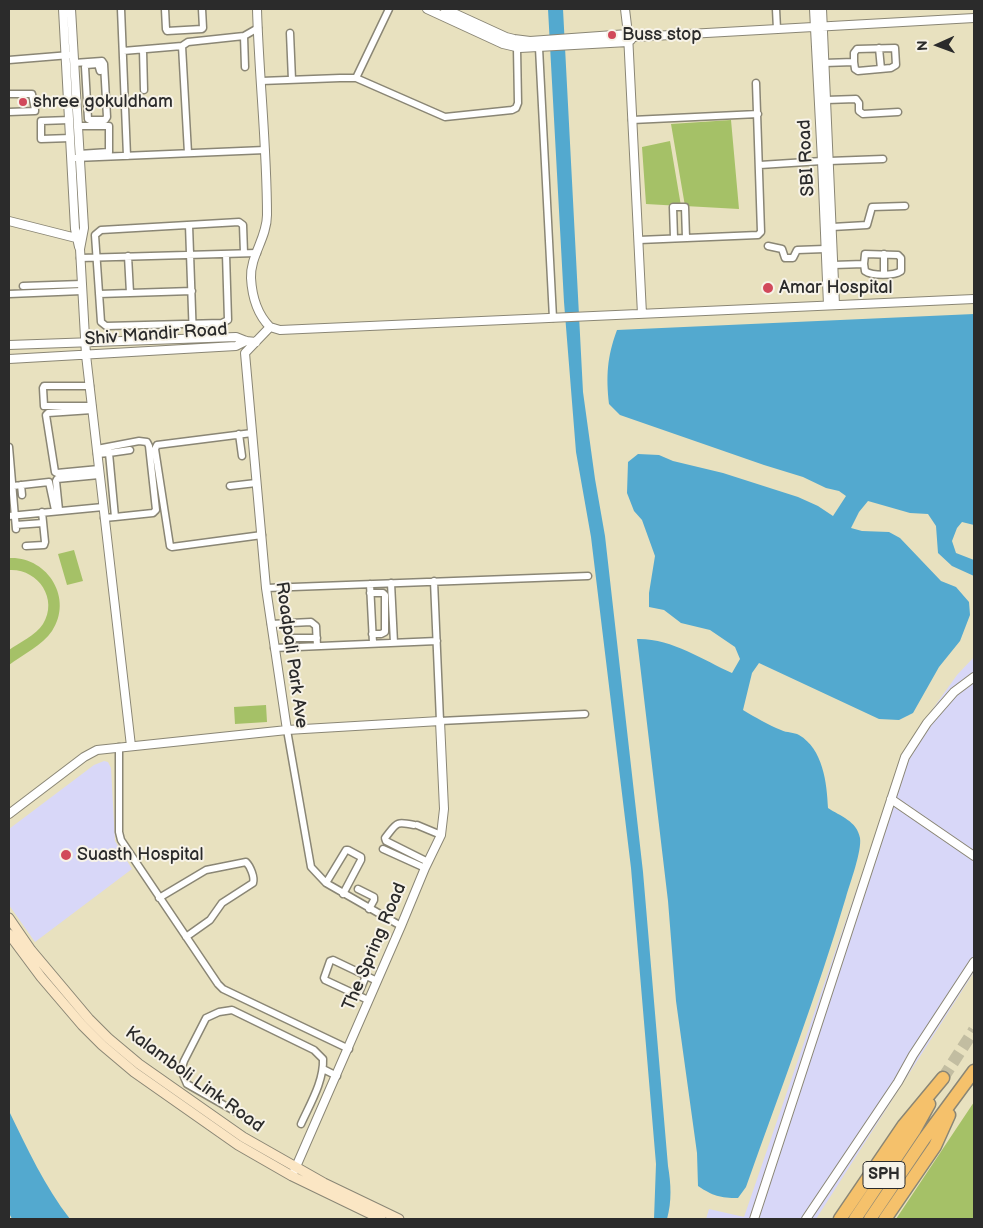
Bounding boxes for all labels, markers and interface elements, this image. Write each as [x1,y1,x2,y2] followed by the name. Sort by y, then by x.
[913,20,963,70] north arrow
[622,24,702,46] place label: Buss stop
[606,29,618,41] marker: Buss stop
[914,40,931,51] text: N
[33,91,173,113] place label: shree gokuldham
[17,96,29,108] marker: shree gokuldham
[794,119,820,197] street label: SBI Road
[779,277,893,299] place label: Amar Hospital
[761,281,775,295] marker: Amar Hospital
[84,319,228,351] street label: Shiv Mandir Road
[270,580,312,730] street label: Roadpali Park Ave
[77,844,203,866] place label: Suasth Hospital
[59,848,73,862] marker: Suasth Hospital
[338,880,412,1014] street label: The Spring Road
[120,1022,268,1138] street label: Kalamboli Link Road
[863,1162,905,1188] road number: SPH

